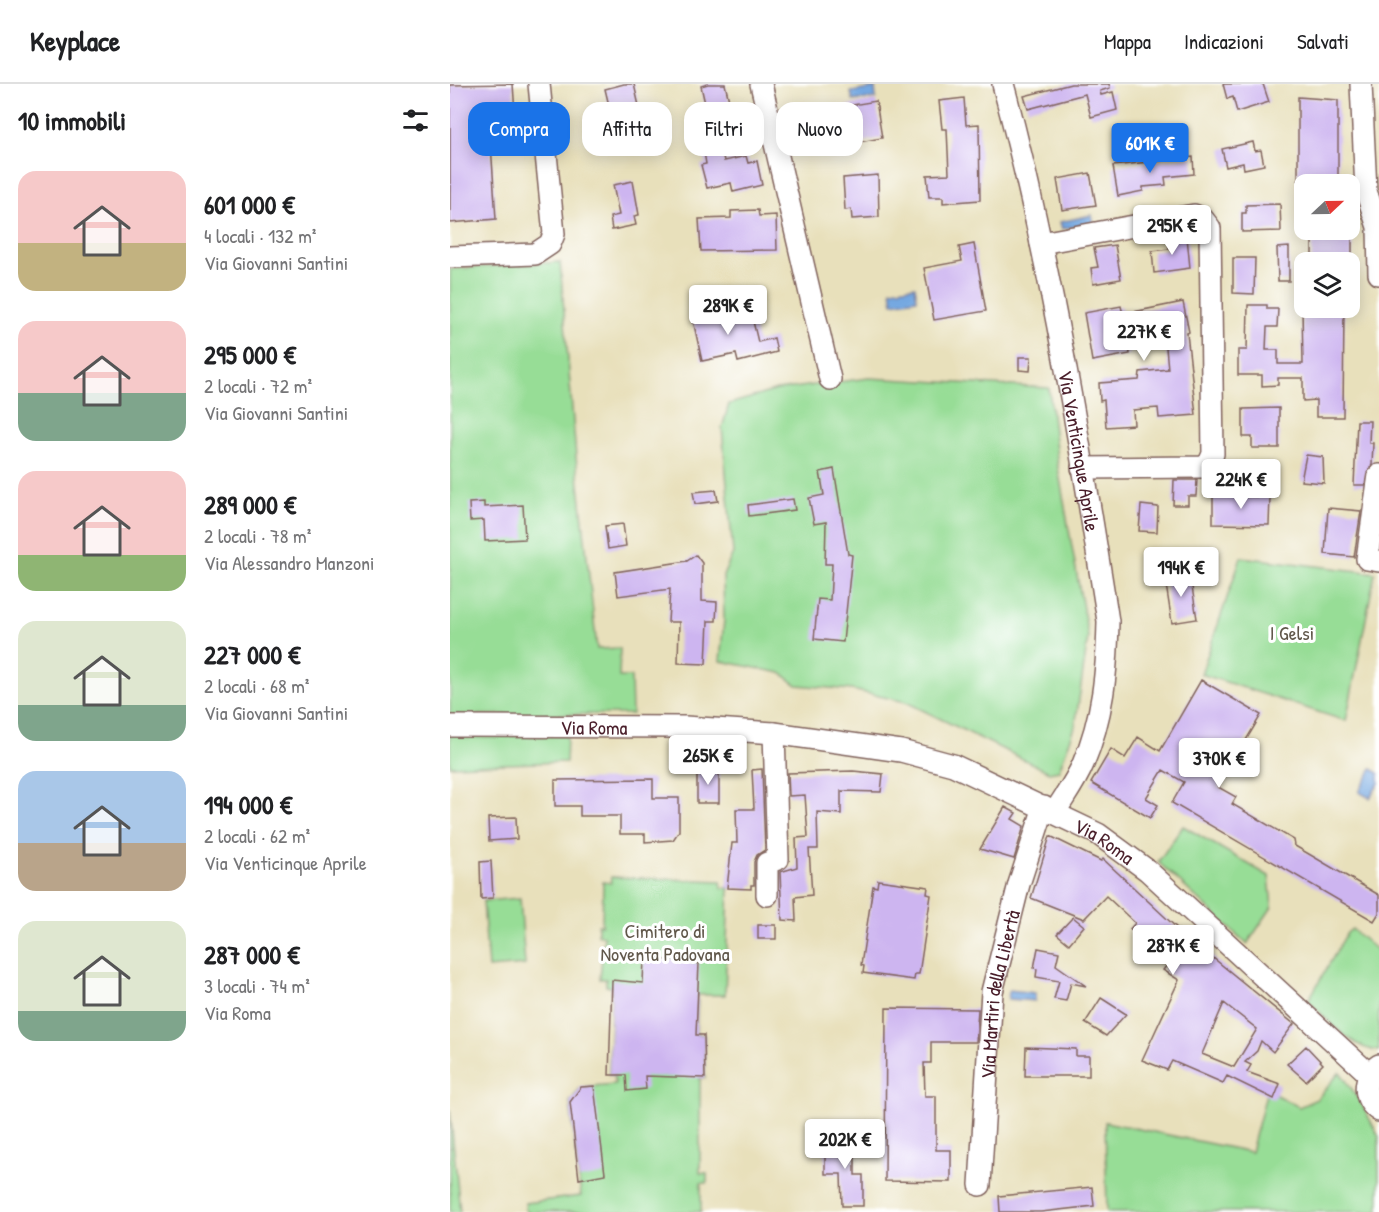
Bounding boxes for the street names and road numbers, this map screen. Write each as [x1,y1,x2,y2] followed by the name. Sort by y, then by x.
[1053,368,1107,533] street label: Via Venticinque Aprile
[561,713,628,740] street label: Via Roma
[1070,811,1140,870] street label: Via Roma
[973,907,1026,1080] street label: Via Martiri della Libertà

